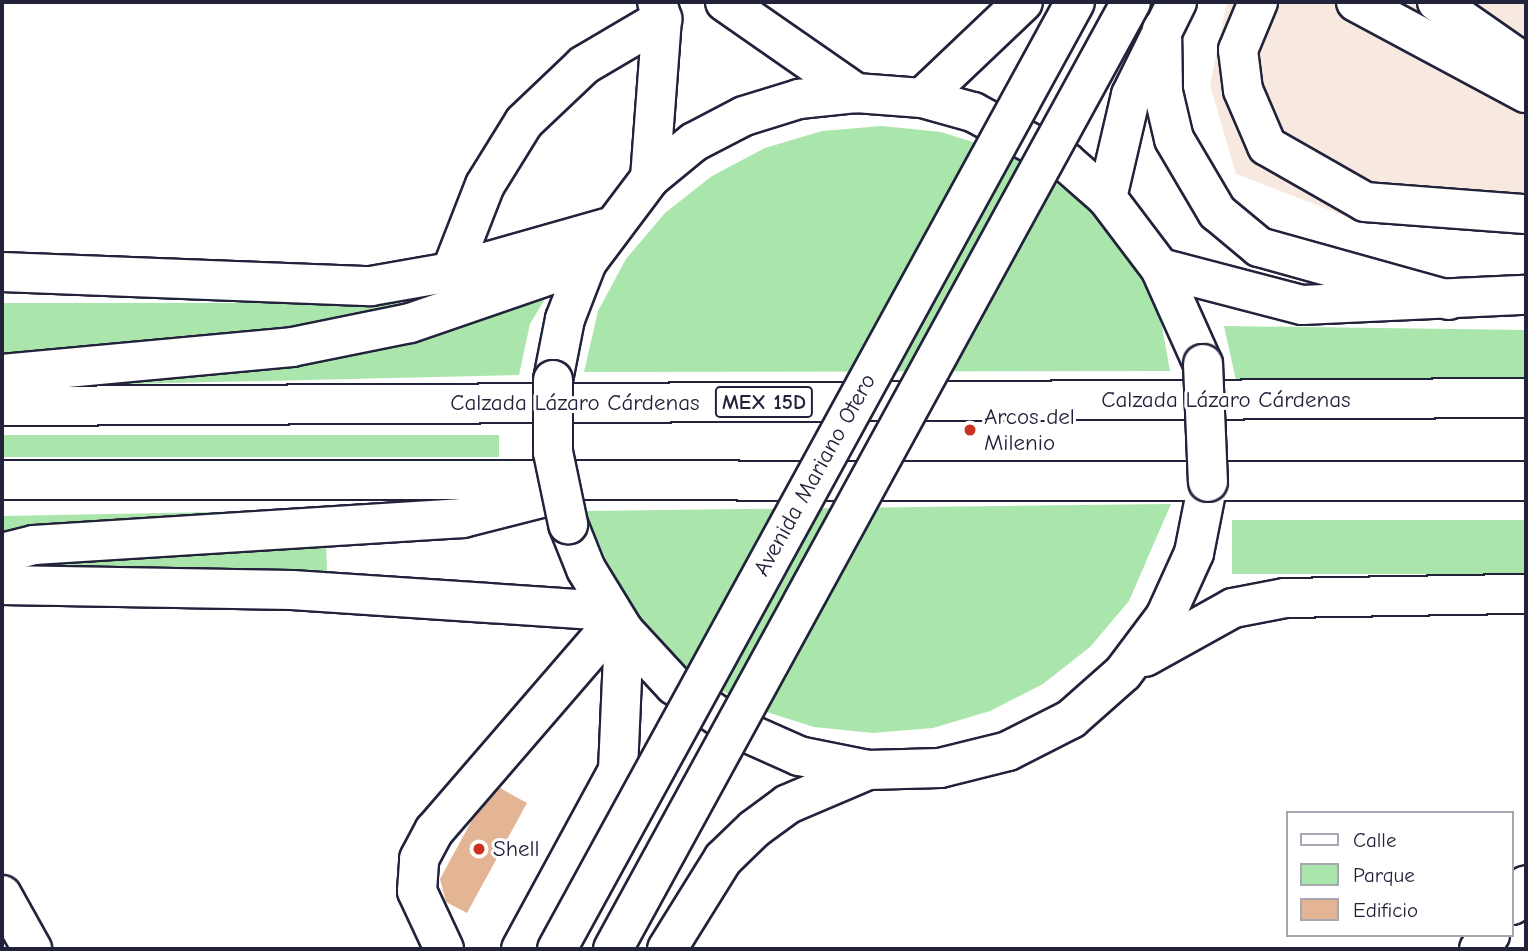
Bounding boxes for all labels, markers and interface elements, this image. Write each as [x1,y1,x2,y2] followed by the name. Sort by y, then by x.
[748,369,882,581] street label: Avenida Mariano Otero
[713,384,815,420] road number: MEX 15D
[1101,386,1351,414] street label: Calzada Lázaro Cárdenas
[450,389,700,417] street label: Calzada Lázaro Cárdenas
[984,403,1075,457] place label: Arcos del Milenio
[962,422,978,438] marker: Arcos del Milenio
[1286,811,1514,937] legend
[1353,828,1396,852] text: Calle
[493,835,540,863] place label: Shell
[471,841,487,857] marker: Shell
[1353,863,1415,887] text: Parque
[1353,898,1418,922] text: Edificio

